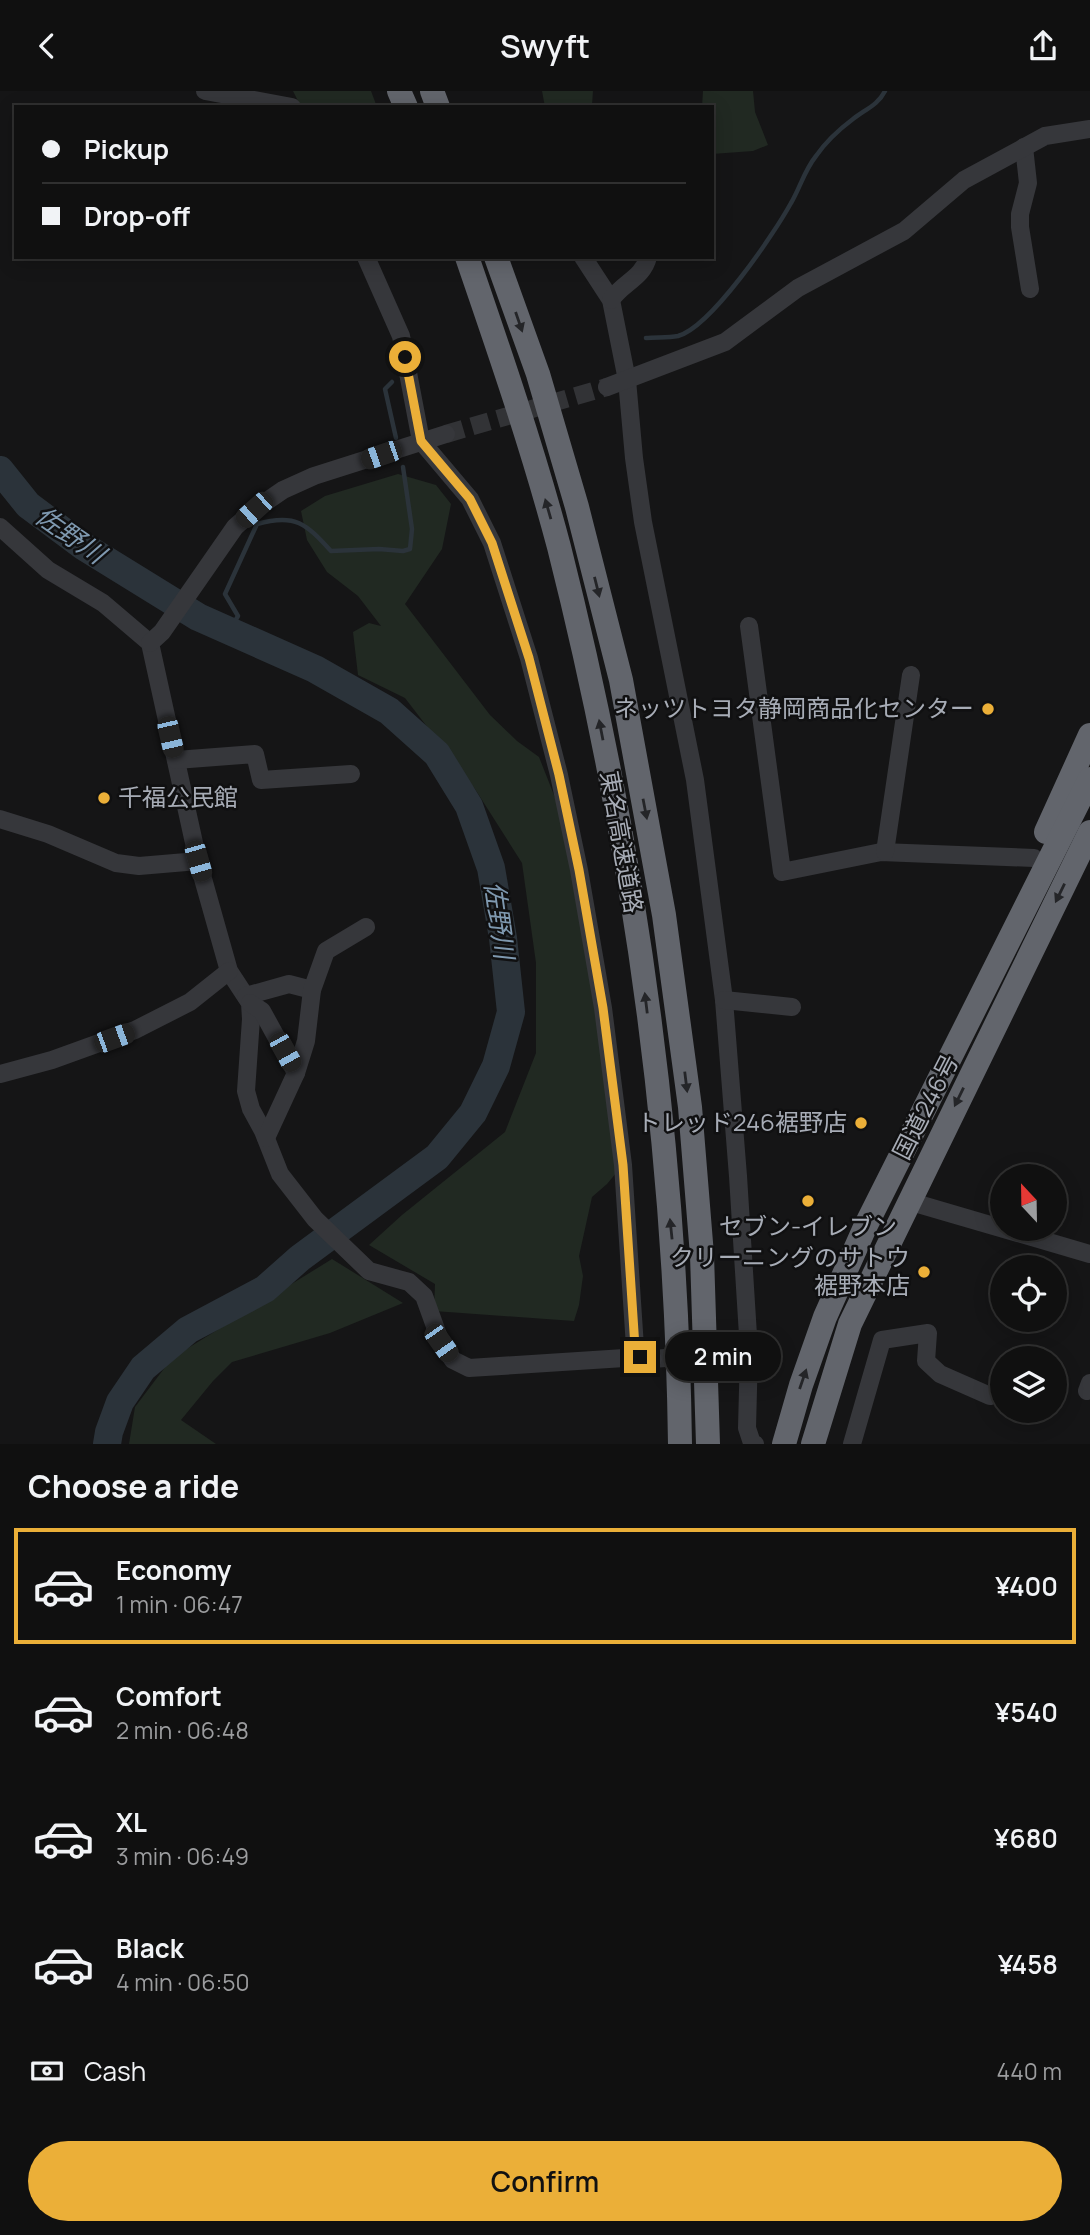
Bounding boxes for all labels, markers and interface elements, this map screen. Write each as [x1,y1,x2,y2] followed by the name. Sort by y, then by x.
[500,24,590,68] text: Swyft
[28,27,66,65] icon: back
[1024,27,1062,65] icon: share
[84,131,169,167] text: Pickup
[84,198,190,234] text: Drop-off
[514,311,525,332] one-way arrow
[389,341,421,373] route start
[358,438,405,472] car
[232,488,277,532] car
[28,497,115,573] water label: 佐野川
[542,498,552,519] one-way arrow
[592,576,603,598] one-way arrow
[614,691,974,724] place label: ネッツトヨタ静岡商品化センター
[980,701,996,717] marker: ネッツトヨタ静岡商品化センター
[156,714,185,760] car
[595,719,606,741] one-way arrow
[594,768,651,916] street label: 東名高速道路
[118,780,238,813] place label: 千福公民館
[96,790,112,806] marker: 千福公民館
[640,798,651,820] one-way arrow
[183,838,214,884] car
[477,879,524,964] water label: 佐野川
[1054,883,1065,903] one-way arrow
[641,992,652,1014] one-way arrow
[91,1021,138,1055] car
[266,1029,305,1075] car
[884,1048,965,1165] street label: 国道246号
[681,1071,692,1093] one-way arrow
[954,1087,965,1107] one-way arrow
[637,1105,847,1138] place label: トレッド246裾野店
[853,1115,869,1131] marker: トレッド246裾野店
[990,1164,1068,1241] north arrow
[990,1164,1067,1423] map controls
[800,1193,816,1209] marker: セブン-イレブン
[719,1209,897,1242] place label: セブン-イレブン
[665,1218,676,1240] one-way arrow
[670,1240,910,1301] place label: クリーニングのサトウ 裾野本店
[990,1255,1067,1332] button: locate
[916,1264,932,1280] marker: クリーニングのサトウ 裾野本店
[421,1320,462,1366] car
[664,1333,780,1381] callout: 2 min
[694,1340,752,1372] text: 2 min
[624,1341,656,1373] route end
[990,1346,1067,1423] button: layers
[798,1368,809,1389] one-way arrow
[28,1464,239,1508] text: Choose a ride
[116,1552,231,1588] text: Economy
[32,1555,95,1618] icon: car
[995,1568,1058,1604] text: ¥400
[116,1588,243,1620] text: 1 min · 06:47
[116,1678,222,1714] text: Comfort
[32,1681,95,1744] icon: car
[995,1694,1058,1730] text: ¥540
[116,1714,249,1746] text: 2 min · 06:48
[116,1804,147,1840] text: XL
[32,1807,95,1870] icon: car
[994,1820,1058,1856] text: ¥680
[116,1840,249,1872] text: 3 min · 06:49
[116,1930,184,1966] text: Black
[32,1933,95,1996] icon: car
[998,1946,1058,1982] text: ¥458
[116,1966,250,1998] text: 4 min · 06:50
[28,2052,66,2090] icon: cash
[84,2053,146,2089] text: Cash
[997,2055,1062,2087] text: 440 m
[28,2141,1062,2221] button: Confirm

